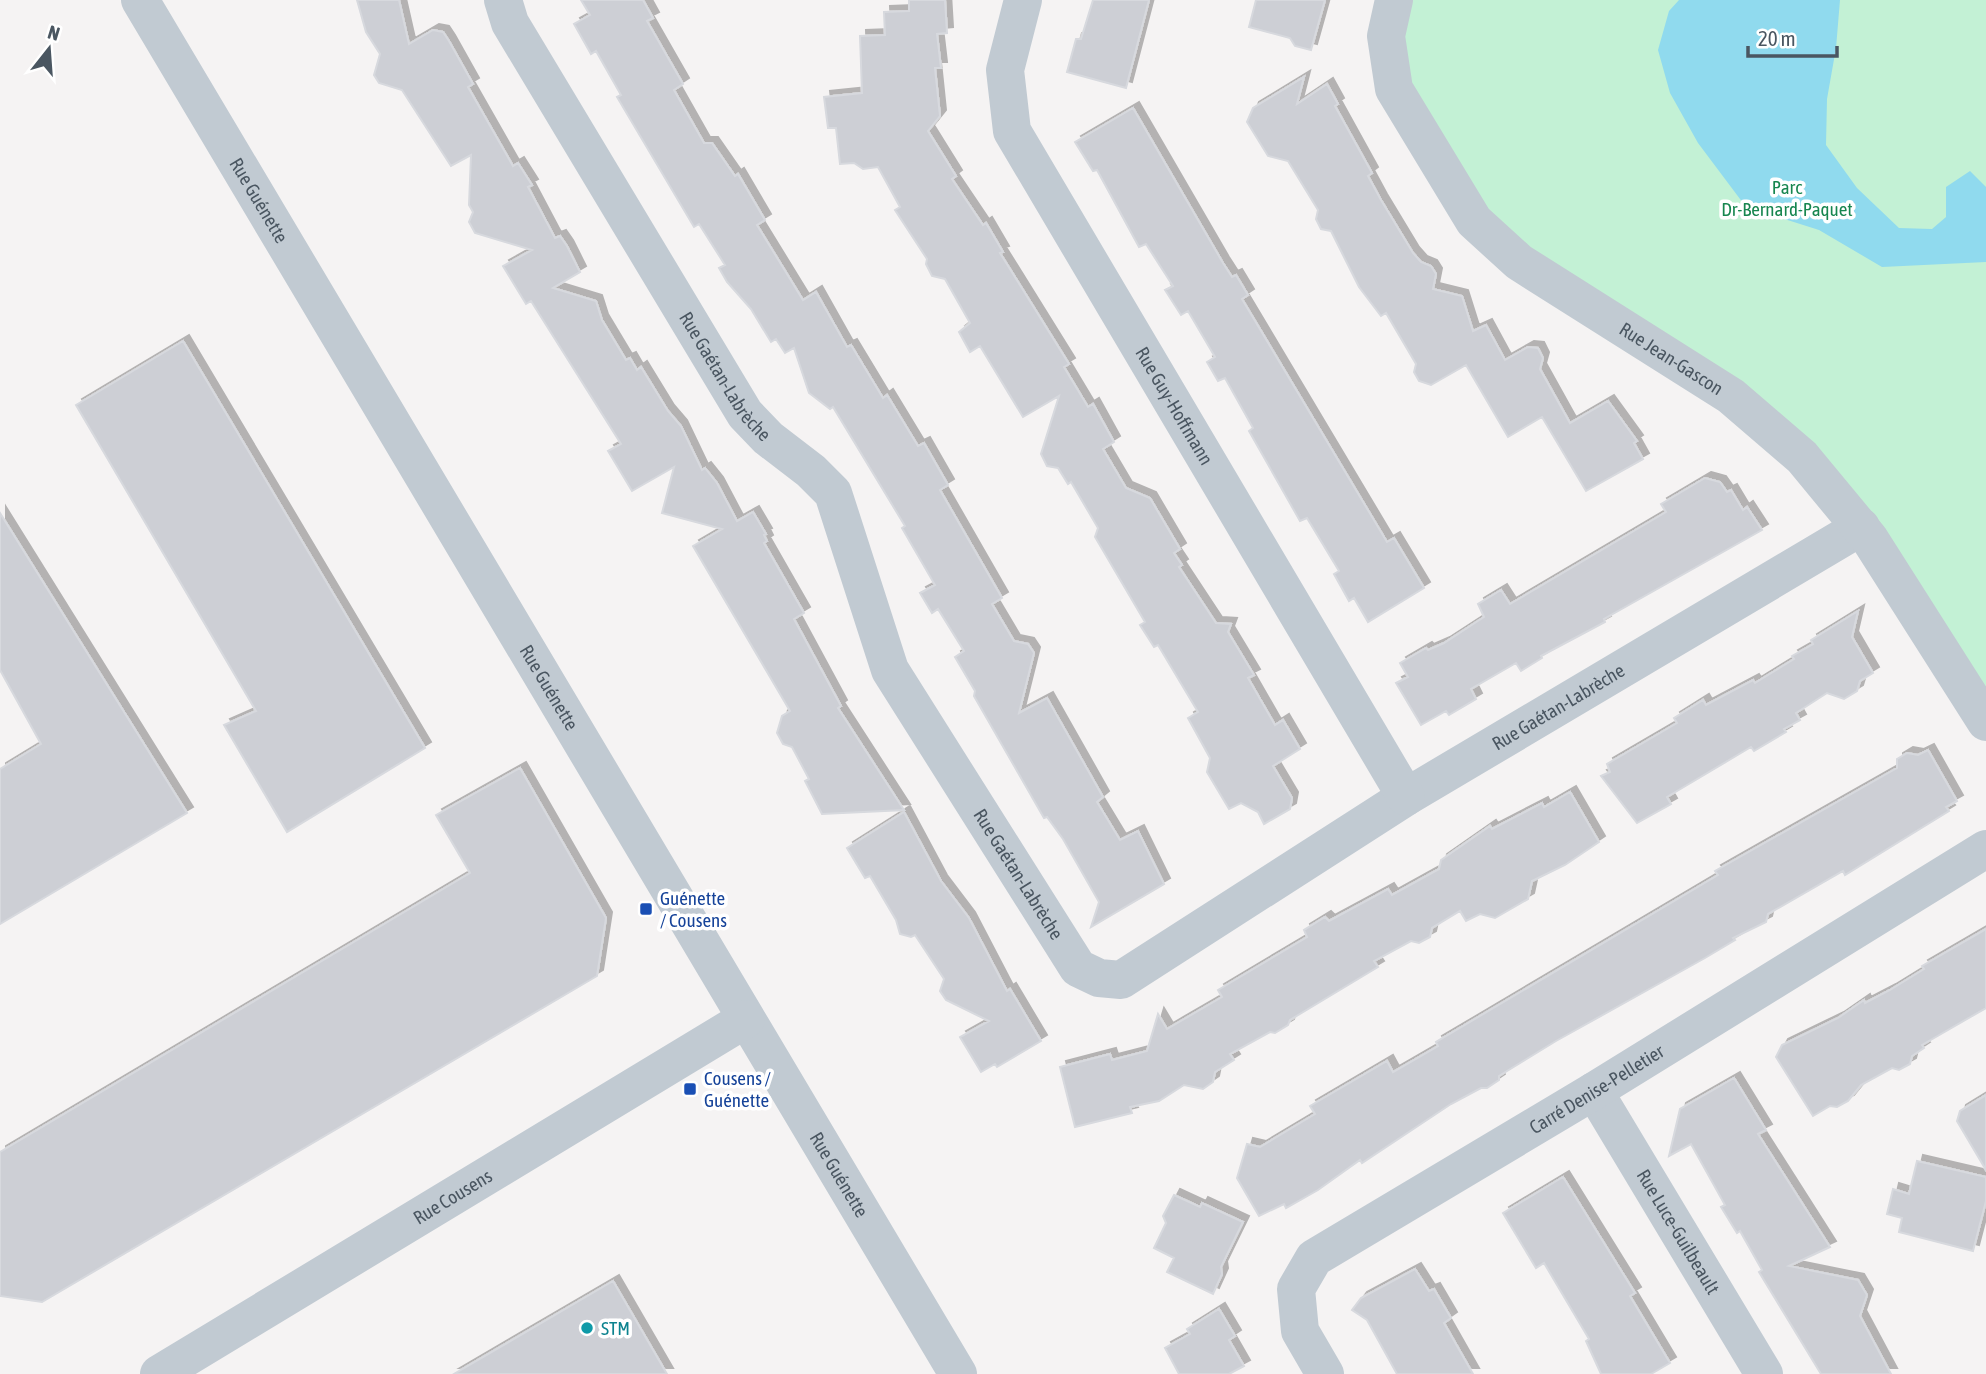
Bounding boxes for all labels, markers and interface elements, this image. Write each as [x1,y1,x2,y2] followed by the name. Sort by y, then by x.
[14,14,84,84] north arrow
[1748,14,1837,58] scale bar
[45,21,63,45] text: N
[1758,26,1796,50] text: 20 m
[225,154,293,247] street label: Rue Guénette
[1721,176,1853,220] park label: Parc Dr-Bernard-Paquet
[675,308,776,445] street label: Rue Gaétan-Labrèche
[1616,317,1727,399] street label: Rue Jean-Gascon
[1131,343,1218,469] street label: Rue Guy-Hoffmann
[515,641,583,734] street label: Rue Guénette
[1488,659,1628,754] street label: Rue Gaétan-Labrèche
[969,805,1068,943] street label: Rue Gaétan-Labrèche
[660,887,727,931] place label: Guénette / Cousens
[638,901,654,917] marker: Guénette / Cousens
[1525,1039,1668,1138] street label: Carré Denise-Pelletier
[704,1067,772,1111] place label: Cousens / Guénette
[682,1081,698,1097] marker: Cousens / Guénette
[806,1128,873,1221] street label: Rue Guénette
[409,1164,496,1229] street label: Rue Cousens
[1633,1165,1724,1298] street label: Rue Luce-Guilbeault
[601,1317,630,1339] place label: STM
[579,1320,595,1336] marker: STM

